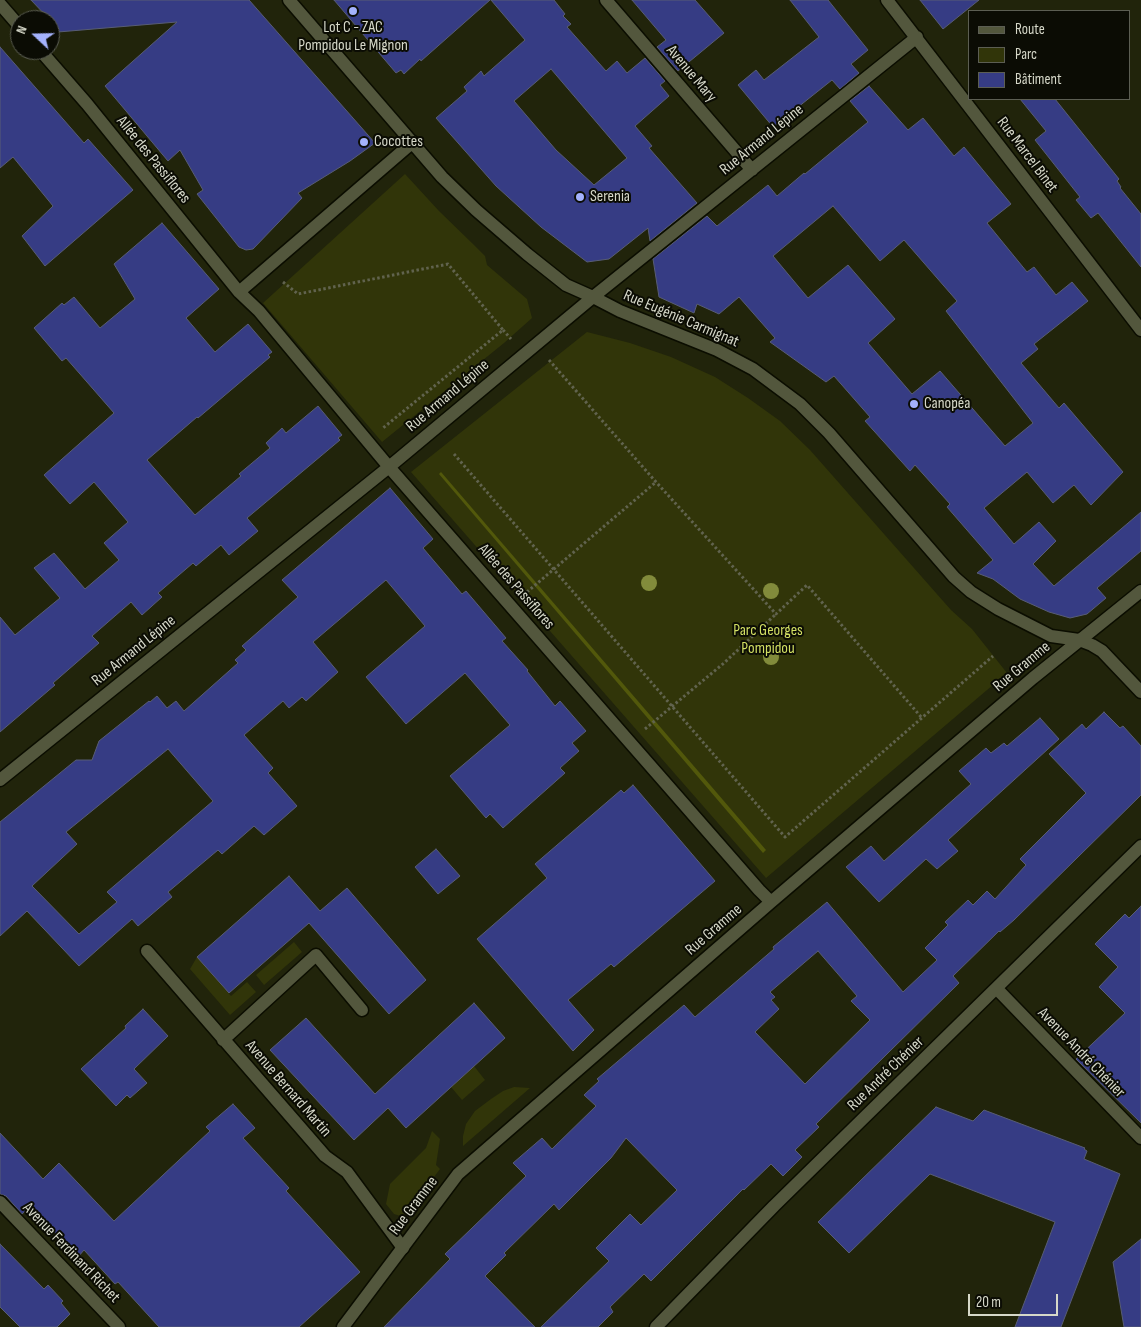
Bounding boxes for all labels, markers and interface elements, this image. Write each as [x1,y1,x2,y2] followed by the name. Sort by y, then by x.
[347,5,359,17] marker: Lot C - ZAC Pompidou Le Mignon
[10,10,60,60] north arrow
[968,10,1131,100] legend
[298,18,408,56] place label: Lot C - ZAC Pompidou Le Mignon
[1015,20,1045,39] text: Route
[12,23,31,36] text: N
[662,42,720,106] street label: Avenue Mary
[1015,45,1037,64] text: Parc
[1015,70,1062,89] text: Bâtiment
[716,100,808,180] street label: Rue Armand Lépine
[112,112,194,208] street label: Allée des Passiflores
[992,113,1062,197] street label: Rue Marcel Binet
[374,132,423,152] place label: Cocottes
[358,136,370,148] marker: Cocottes
[590,187,630,207] place label: Serenia
[574,191,586,203] marker: Serenia
[620,286,742,352] street label: Rue Eugénie Carmignat
[403,356,493,436] street label: Rue Armand Lépine
[924,394,970,414] place label: Canopéa
[908,398,920,410] marker: Canopéa
[474,540,558,634] street label: Allée des Passiflores
[88,611,180,691] street label: Rue Armand Lépine
[733,621,803,659] park label: Parc Georges Pompidou
[990,638,1054,696] street label: Rue Gramme
[682,900,746,960] street label: Rue Gramme
[1033,1004,1129,1102] street label: Avenue André Chénier
[844,1033,928,1115] street label: Rue André Chénier
[241,1037,335,1141] street label: Avenue Bernard Martin
[386,1173,442,1239] street label: Rue Gramme
[18,1199,124,1307] street label: Avenue Ferdinand Richet
[971,1284,1061,1316] scale bar
[976,1293,1001,1312] text: 20 m

